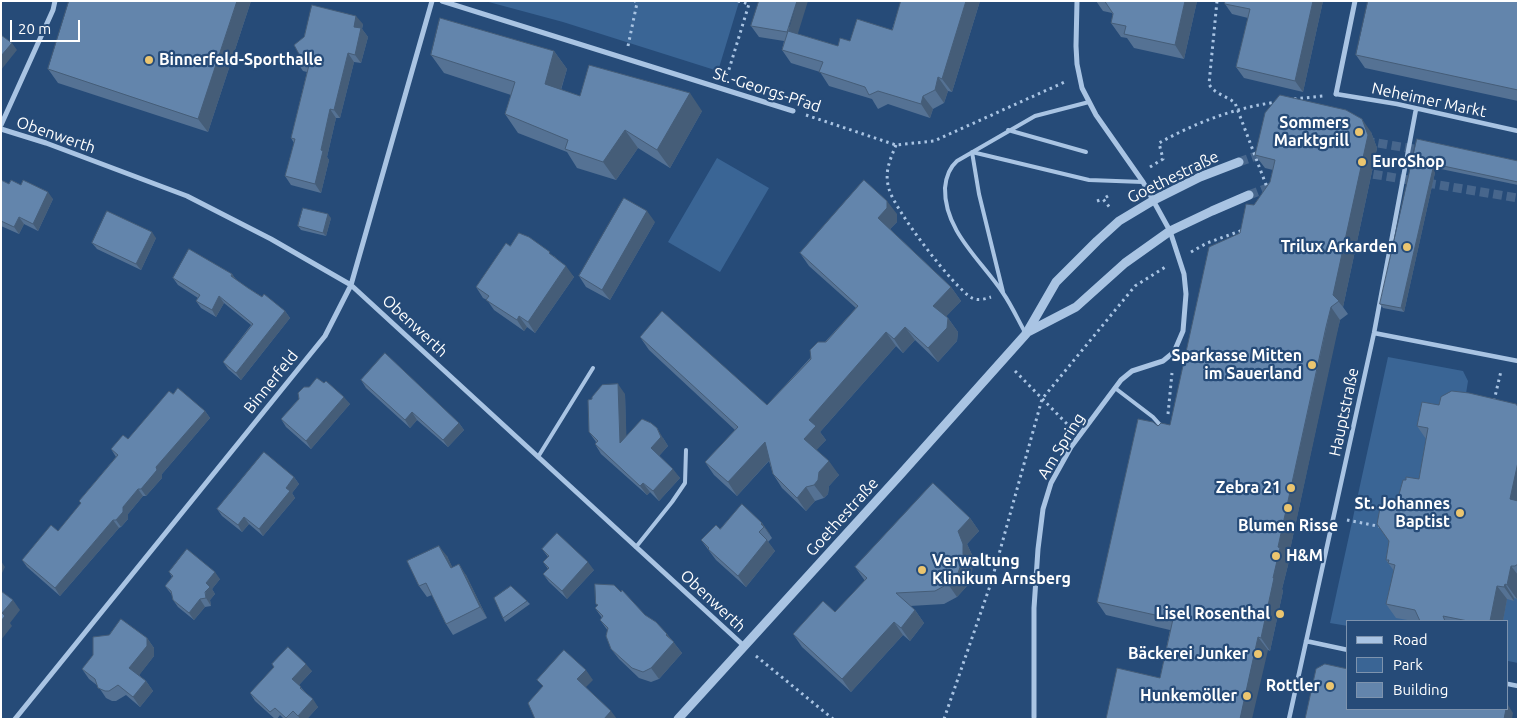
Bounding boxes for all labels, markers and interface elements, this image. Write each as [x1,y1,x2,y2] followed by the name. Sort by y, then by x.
[12,10,82,42] scale bar
[18,20,51,37] text: 20 m
[159,50,323,70] place label: Binnerfeld-Sporthalle
[143,54,155,66] marker: Binnerfeld-Sporthalle
[711,64,823,116] street label: St.-Georgs-Pfad
[1370,78,1488,122] street label: Neheimer Markt
[14,113,98,157] street label: Obenwerth
[1274,113,1349,151] place label: Sommers Marktgrill
[1353,126,1365,138] marker: Sommers Marktgrill
[1124,147,1222,207] street label: Goethestraße
[1372,152,1445,172] place label: EuroShop
[1356,156,1368,168] marker: EuroShop
[1281,237,1397,257] place label: Trilux Arkarden
[1401,241,1413,253] marker: Trilux Arkarden
[378,291,452,361] street label: Obenwerth
[1172,346,1302,384] place label: Sparkasse Mitten im Sauerland
[240,347,302,417] street label: Binnerfeld
[1306,359,1318,371] marker: Sparkasse Mitten im Sauerland
[1325,366,1363,458] street label: Hauptstraße
[1033,410,1089,482] street label: Am Spring
[802,474,882,560] street label: Goethestraße
[1216,478,1281,498] place label: Zebra 21
[1285,482,1297,494] marker: Zebra 21
[1355,494,1450,532] place label: St. Johannes Baptist
[1282,502,1294,514] marker: Blumen Risse
[1454,507,1466,519] marker: St. Johannes Baptist
[1238,516,1338,536] place label: Blumen Risse
[1286,546,1323,566] place label: H&M
[1270,550,1282,562] marker: H&M
[932,551,1071,589] place label: Verwaltung Klinikum Arnsberg
[916,564,928,576] marker: Verwaltung Klinikum Arnsberg
[676,566,750,636] street label: Obenwerth
[1156,604,1270,624] place label: Lisel Rosenthal
[1274,608,1286,620] marker: Lisel Rosenthal
[1346,620,1509,710] legend
[1393,631,1428,648] text: Road
[1128,644,1248,664] place label: Bäckerei Junker
[1252,648,1264,660] marker: Bäckerei Junker
[1393,656,1423,673] text: Park
[1266,676,1320,696] place label: Rottler
[1324,680,1336,692] marker: Rottler
[1393,681,1448,698] text: Building
[1140,686,1237,706] place label: Hunkemöller
[1241,690,1253,702] marker: Hunkemöller

